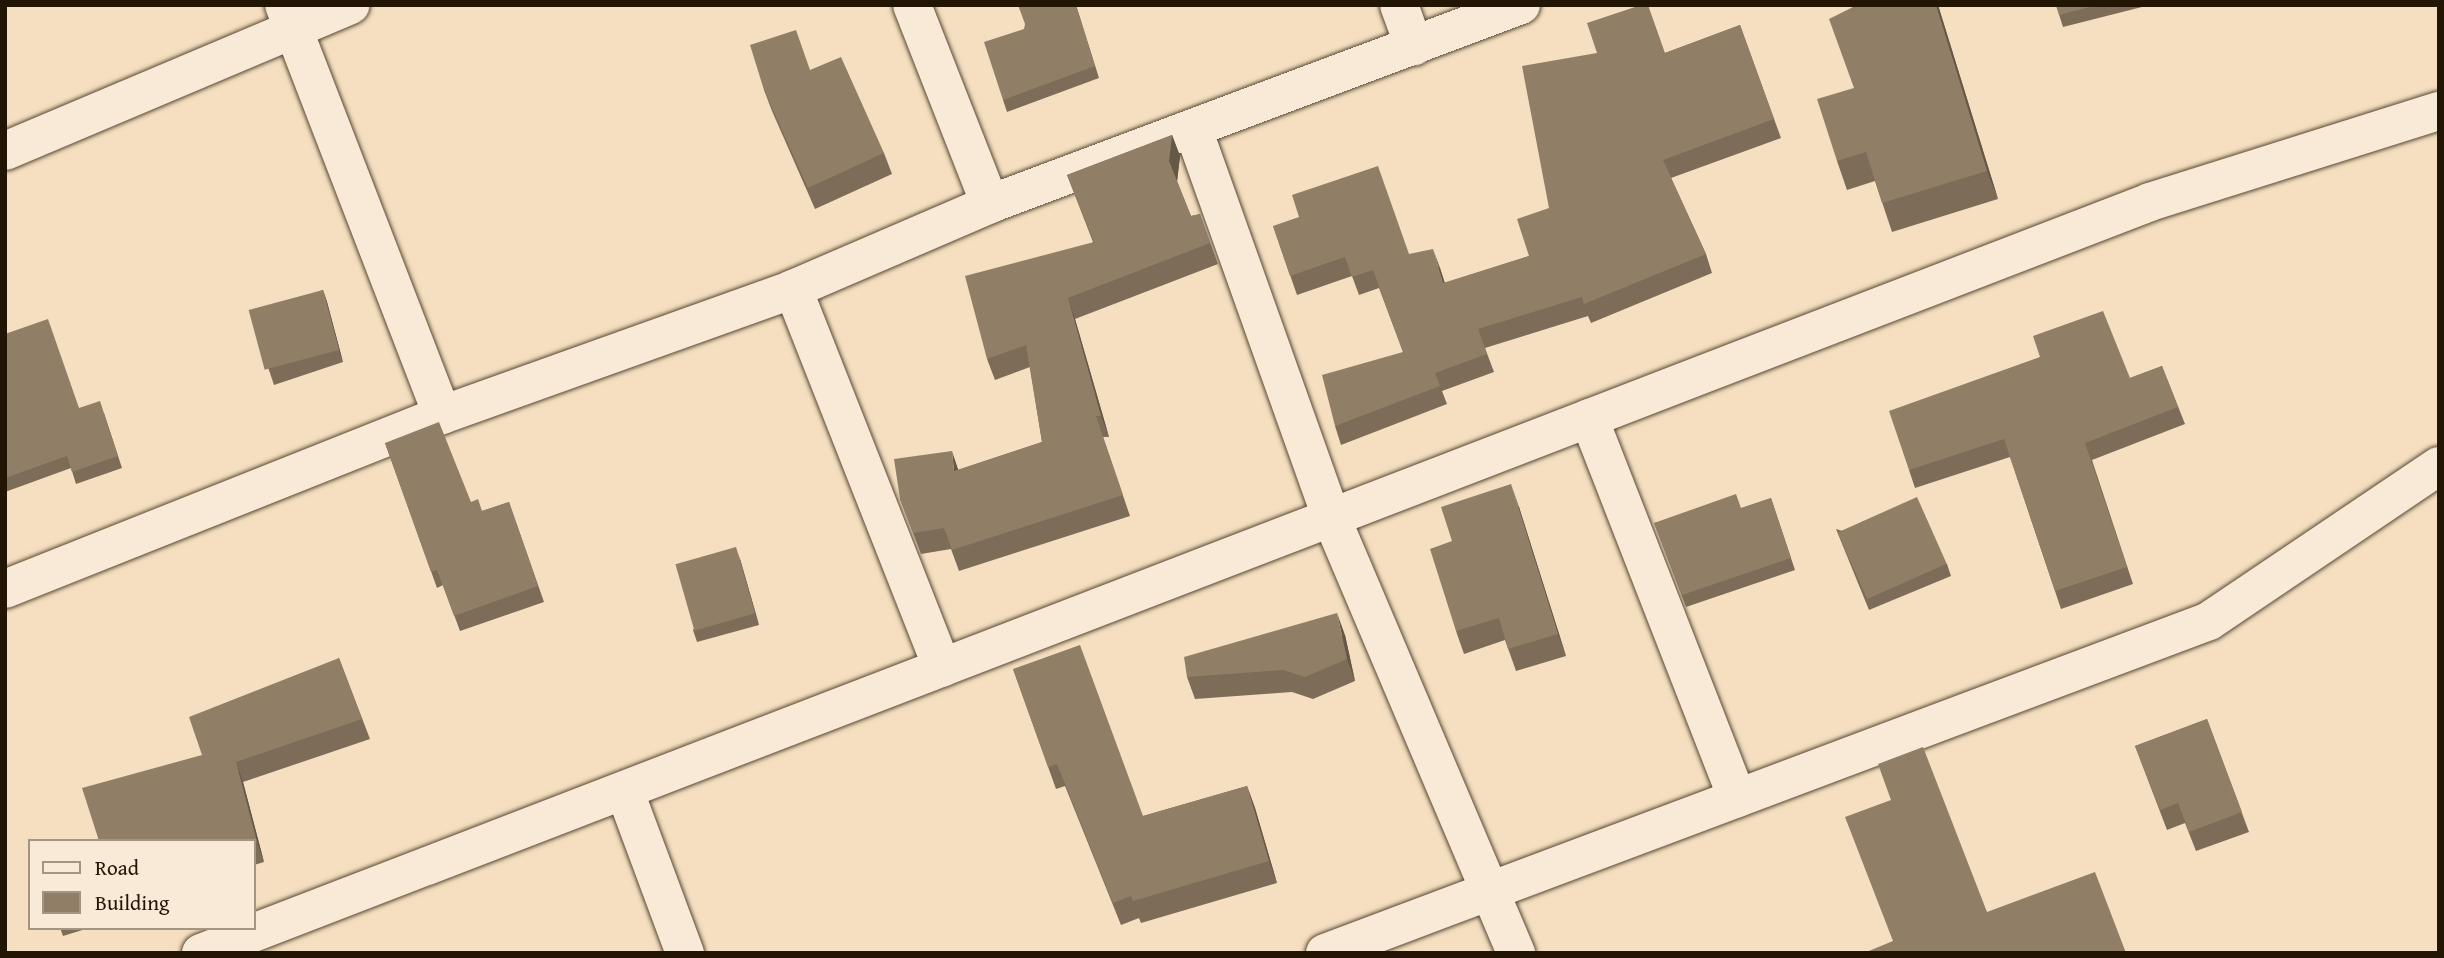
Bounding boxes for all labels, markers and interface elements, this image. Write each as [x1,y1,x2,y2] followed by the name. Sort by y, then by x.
[28,839,256,930] legend
[95,852,139,883] text: Road
[95,887,169,918] text: Building

